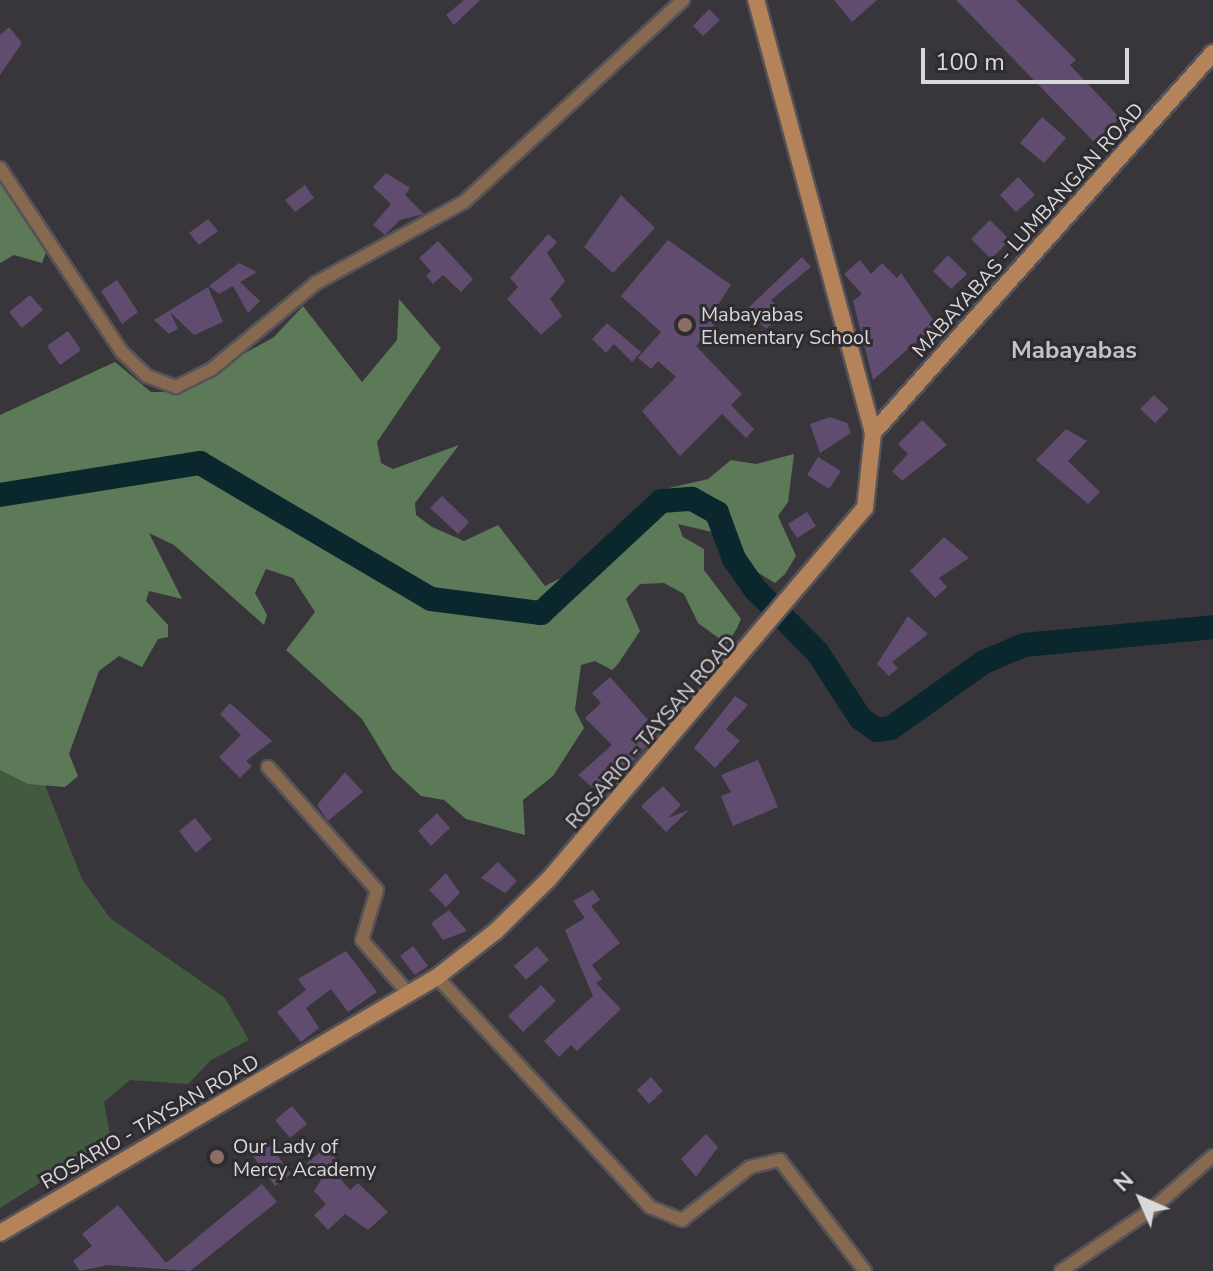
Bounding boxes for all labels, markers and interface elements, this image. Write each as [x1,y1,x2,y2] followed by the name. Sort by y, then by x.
[925,32,1133,82] scale bar
[935,46,1005,78] text: 100 m
[907,98,1149,362] street label: MABAYABAS - LUMBANGAN ROAD
[701,302,870,349] place label: Mabayabas Elementary School
[676,316,694,334] marker: Mabayabas Elementary School
[1011,337,1137,365] district label: Mabayabas
[561,631,741,833] street label: ROSARIO - TAYSAN ROAD
[37,1050,263,1194] street label: ROSARIO - TAYSAN ROAD
[233,1134,376,1181] place label: Our Lady of Mercy Academy
[208,1148,226,1166] marker: Our Lady of Mercy Academy
[1101,1159,1181,1239] north arrow
[1108,1166,1140,1198] text: N

